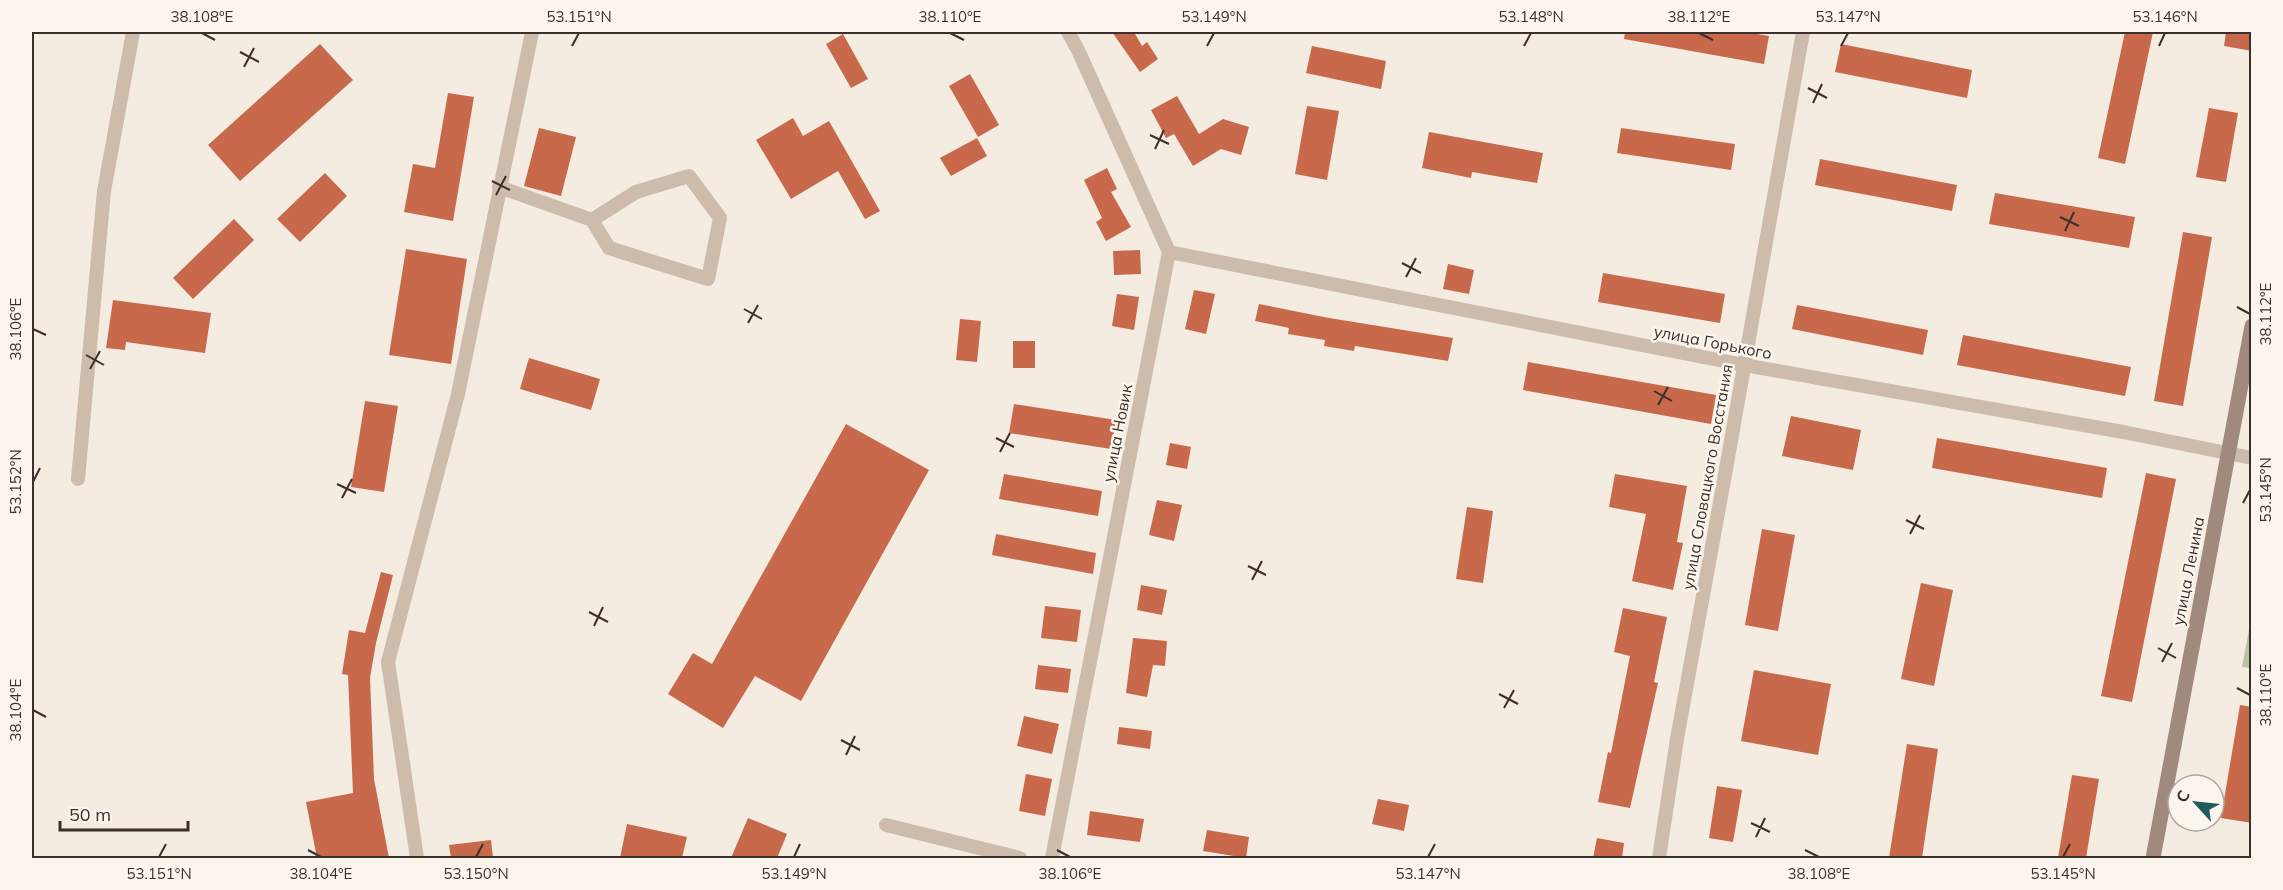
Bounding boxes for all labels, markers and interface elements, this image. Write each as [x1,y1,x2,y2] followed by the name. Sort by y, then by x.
[171,7,234,26] text: 38.108°E
[546,7,612,26] text: 53.151°N
[919,7,982,26] text: 38.110°E
[1181,7,1247,26] text: 53.149°N
[1498,7,1564,26] text: 53.148°N
[1668,7,1731,26] text: 38.112°E
[1815,7,1881,26] text: 53.147°N
[2132,7,2198,26] text: 53.146°N
[2256,282,2275,345] text: 38.112°E
[6,297,25,360] text: 38.106°E
[1652,321,1774,363] street label: улица Горького
[1677,363,1737,591] street label: улица Словацкого Восстания
[1098,382,1136,484] street label: улица Новик
[6,449,25,515] text: 53.152°N
[2256,457,2275,523] text: 53.145°N
[2168,515,2208,627] street label: улица Ленина
[2256,663,2275,726] text: 38.110°E
[6,678,25,741] text: 38.104°E
[2166,773,2226,833] north arrow
[2171,787,2194,806] text: С
[60,794,188,832] scale bar
[69,803,111,826] text: 50 m
[126,864,192,883] text: 53.151°N
[290,864,353,883] text: 38.104°E
[443,864,509,883] text: 53.150°N
[761,864,827,883] text: 53.149°N
[1039,864,1102,883] text: 38.106°E
[1395,864,1461,883] text: 53.147°N
[1788,864,1851,883] text: 38.108°E
[2030,864,2096,883] text: 53.145°N

